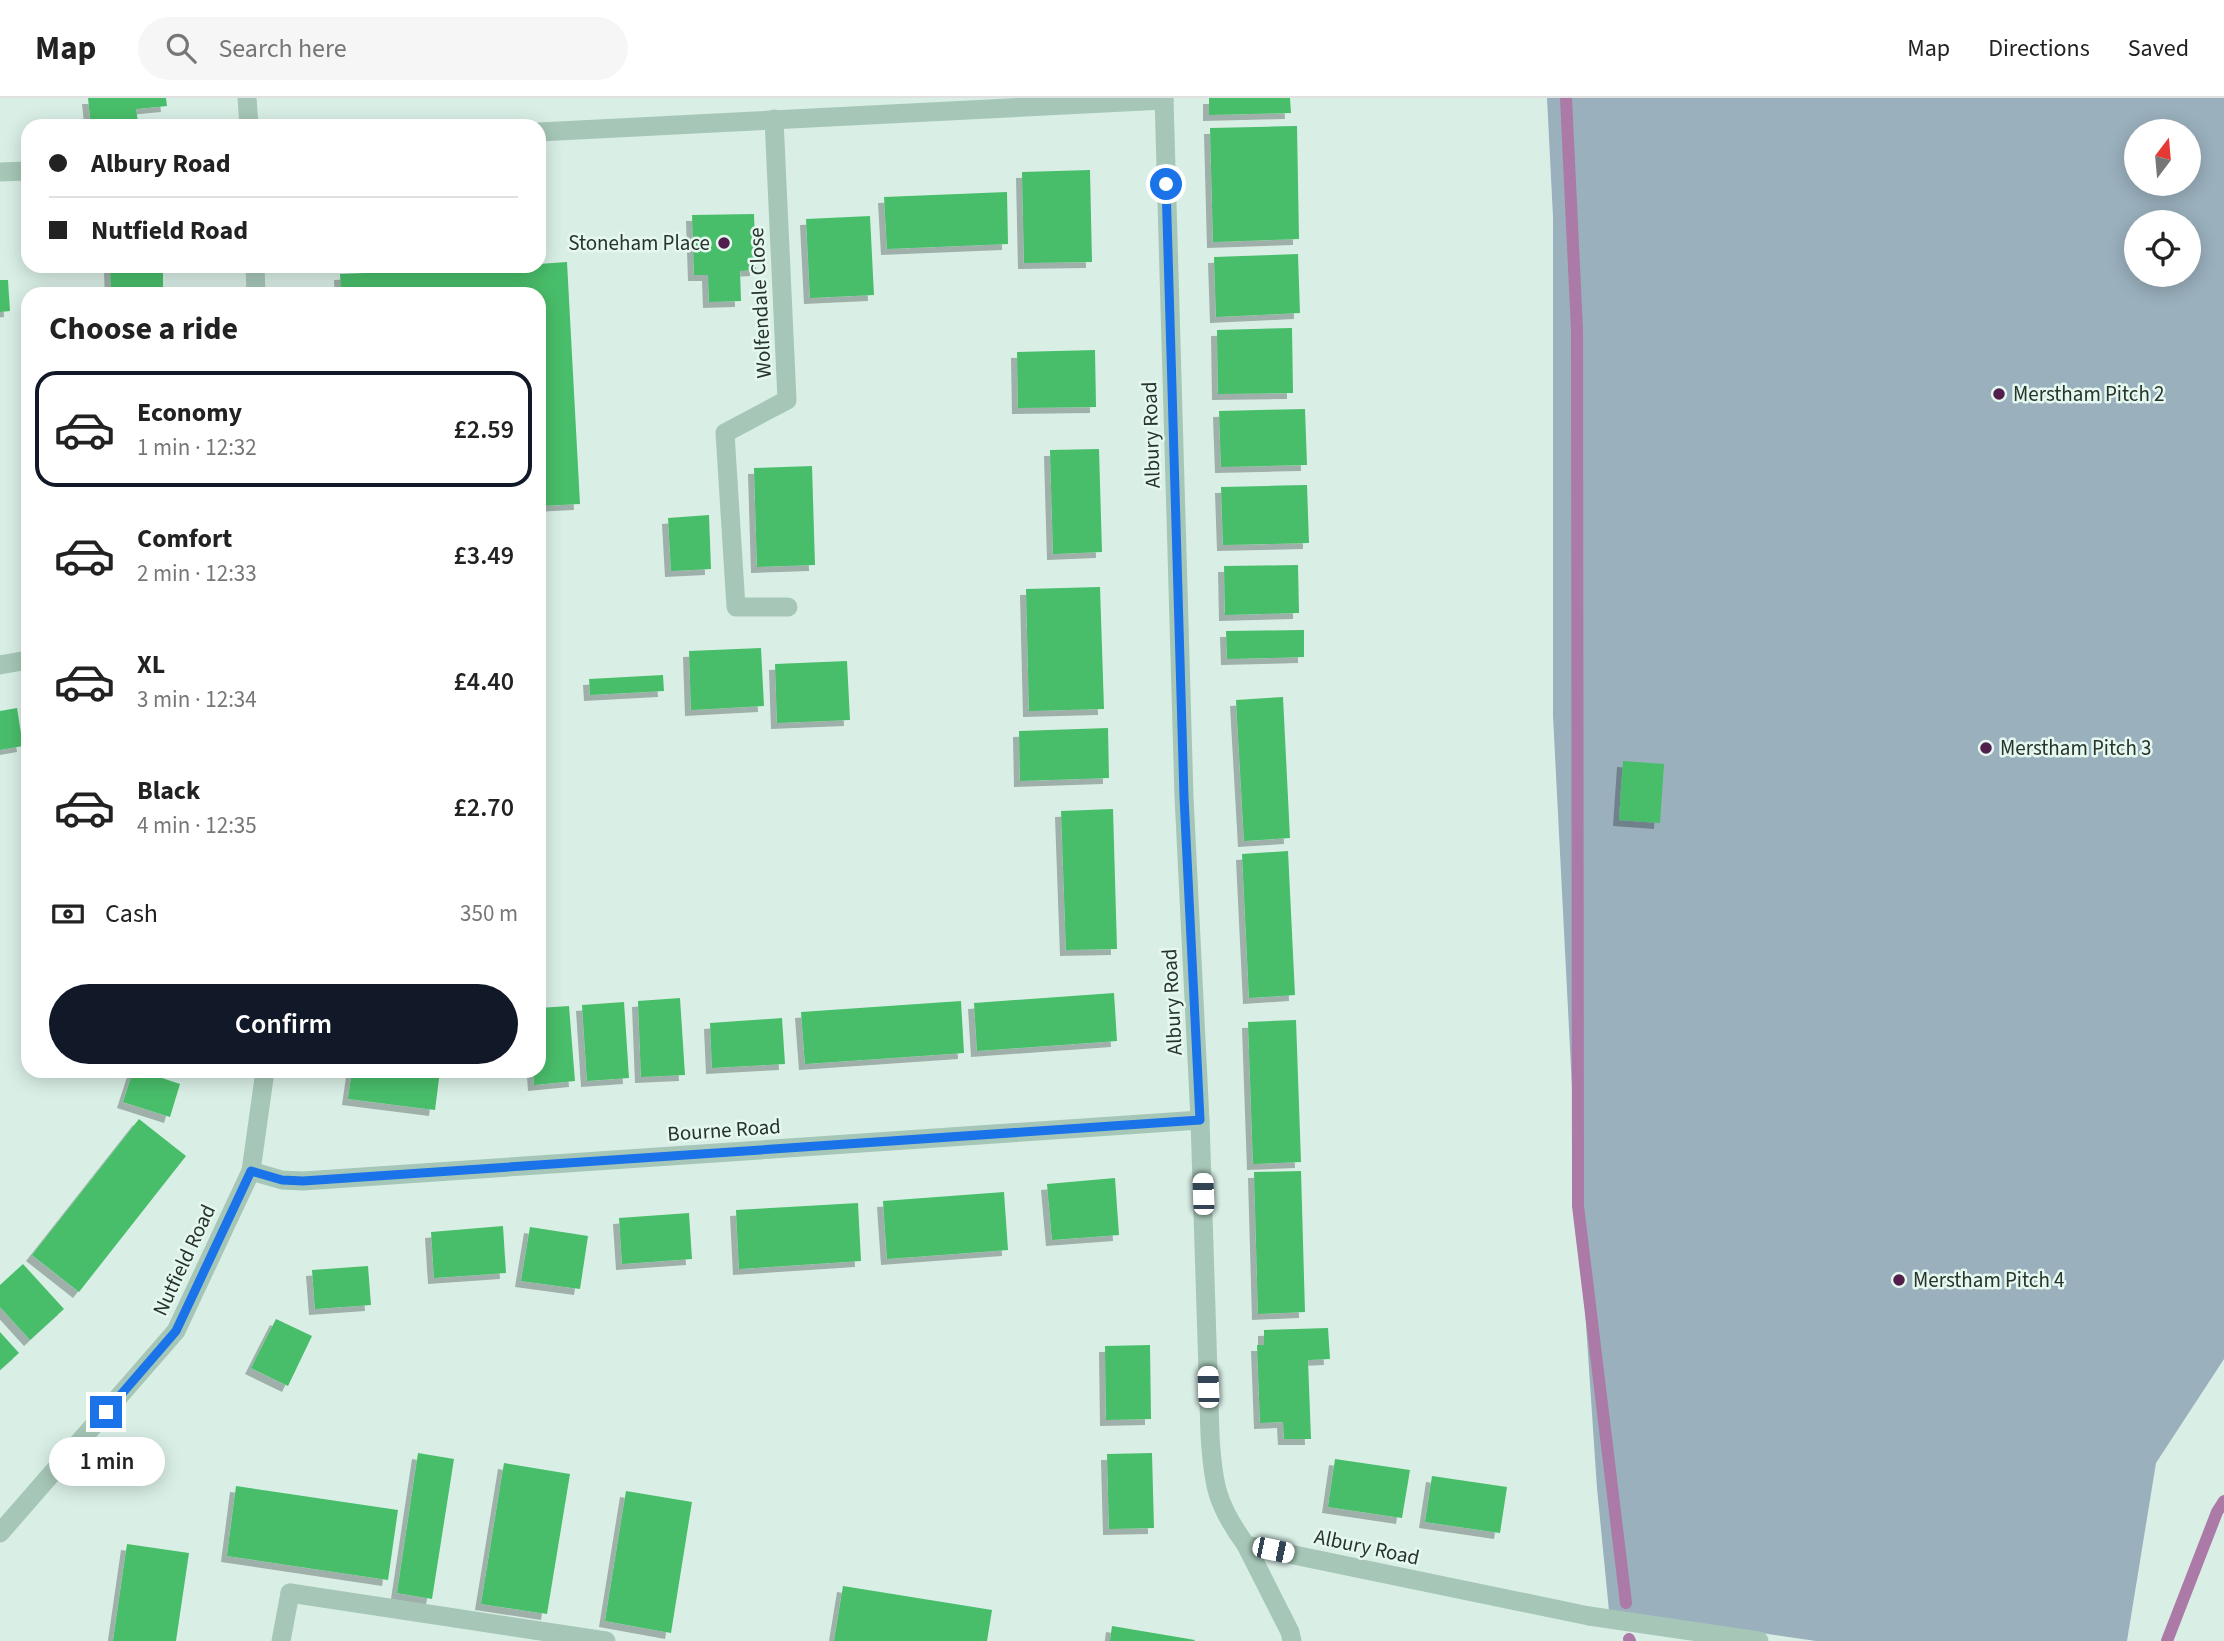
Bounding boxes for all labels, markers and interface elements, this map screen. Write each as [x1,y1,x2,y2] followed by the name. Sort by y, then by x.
[138,17,628,80] search box
[35,25,96,72] text: Map
[162,29,200,67] icon: search
[218,30,347,67] text: Search here
[1907,31,1950,66] text: Map
[1988,31,2090,66] text: Directions
[2128,31,2189,66] text: Saved
[2124,119,2202,196] north arrow
[2124,119,2201,287] map controls
[91,145,231,182] text: Albury Road
[1150,168,1182,200] route start
[2124,210,2201,287] button: locate
[91,212,248,249] text: Nutfield Road
[741,227,779,379] street label: Wolfendale Close
[568,228,710,258] place label: Stoneham Place
[716,235,732,251] marker: Stoneham Place
[49,306,238,352] text: Choose a ride
[2013,379,2165,409] place label: Merstham Pitch 2
[1134,381,1168,489] street label: Albury Road
[1991,386,2007,402] marker: Merstham Pitch 2
[137,394,242,431] text: Economy
[53,398,116,461] icon: car
[453,411,514,448] text: £2.59
[137,431,257,464] text: 1 min · 12:32
[137,520,232,557] text: Comfort
[53,524,116,587] icon: car
[453,537,514,574] text: £3.49
[137,557,257,590] text: 2 min · 12:33
[137,646,165,683] text: XL
[53,650,116,713] icon: car
[453,663,514,700] text: £4.40
[137,683,257,716] text: 3 min · 12:34
[2000,733,2152,763] place label: Merstham Pitch 3
[1978,740,1994,756] marker: Merstham Pitch 3
[137,772,200,809] text: Black
[53,776,116,839] icon: car
[453,789,514,826] text: £2.70
[137,809,257,842] text: 4 min · 12:35
[49,895,87,933] icon: cash
[105,895,158,932] text: Cash
[460,897,518,930] text: 350 m
[1154,948,1190,1056] street label: Albury Road
[49,984,518,1064] button: Confirm
[666,1111,782,1149] street label: Bourne Road
[1192,1173,1215,1215] car
[145,1199,223,1321] street label: Nutfield Road
[1913,1265,2065,1295] place label: Merstham Pitch 4
[1891,1272,1907,1288] marker: Merstham Pitch 4
[1197,1366,1220,1408] car
[90,1396,122,1428] route end
[48,1436,164,1486] callout: 1 min
[80,1445,134,1478] text: 1 min
[1312,1521,1422,1573] street label: Albury Road
[1251,1535,1296,1565] car

